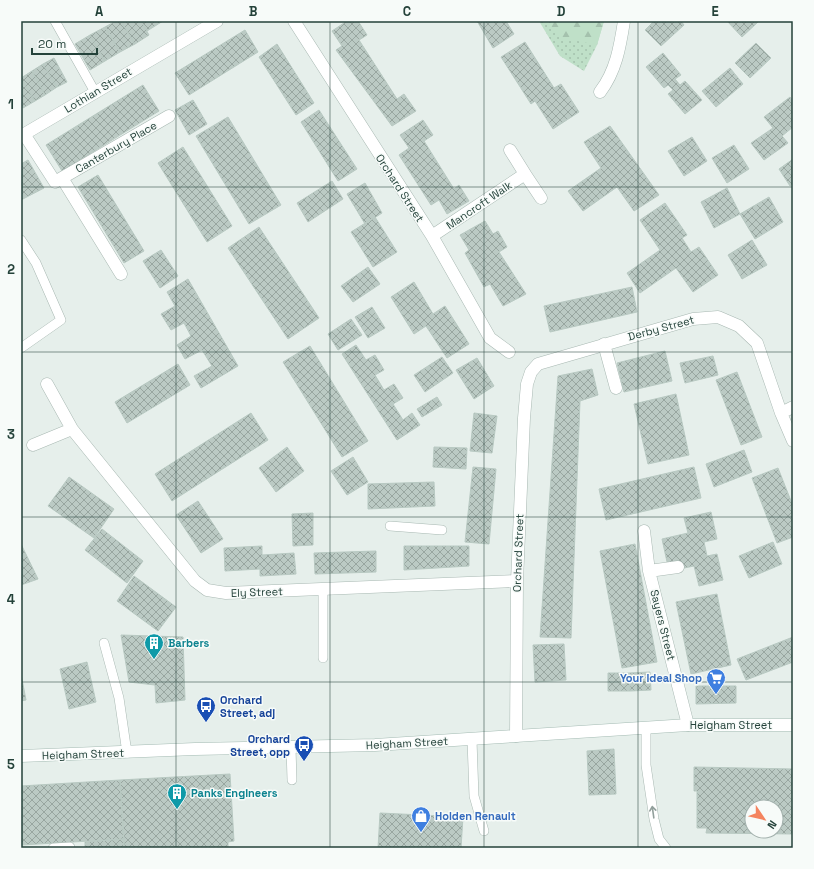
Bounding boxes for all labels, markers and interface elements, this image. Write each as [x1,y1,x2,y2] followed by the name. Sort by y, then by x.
[95,3,104,20] text: A
[249,3,258,20] text: B
[403,3,411,20] text: C
[557,3,566,20] text: D
[711,3,719,20] text: E
[32,30,97,56] scale bar
[38,36,66,52] text: 20 m
[62,64,134,116] street label: Lothian Street
[8,96,14,113] text: 1
[73,118,159,176] street label: Canterbury Place
[373,151,427,225] street label: Orchard Street
[443,178,515,232] street label: Mancroft Walk
[7,261,15,278] text: 2
[626,312,696,344] street label: Derby Street
[7,426,15,443] text: 3
[510,514,526,592] street label: Orchard Street
[231,584,283,600] street label: Ely Street
[647,588,679,662] street label: Sayers Street
[7,591,15,608] text: 4
[143,632,165,660] building icon: Barbers
[168,636,210,650] place label: Barbers
[705,667,727,695] supermarket icon: Your Ideal Shop
[620,671,702,685] place label: Your Ideal Shop
[220,693,275,720] place label: Orchard Street, adj
[195,695,217,723] bus stop icon: Orchard Street, adj
[690,718,772,732] street label: Heigham Street
[230,732,290,759] place label: Orchard Street, opp
[293,734,315,762] bus stop icon: Orchard Street, opp
[365,734,449,752] street label: Heigham Street
[42,746,124,762] street label: Heigham Street
[7,756,15,773] text: 5
[166,782,188,810] building icon: Panks Engineers
[191,786,278,800] place label: Panks Engineers
[744,799,784,839] north arrow
[410,805,432,833] shop icon: Holden Renault
[649,806,657,819] one-way arrow
[435,809,516,823] place label: Holden Renault
[764,818,780,832] text: N

